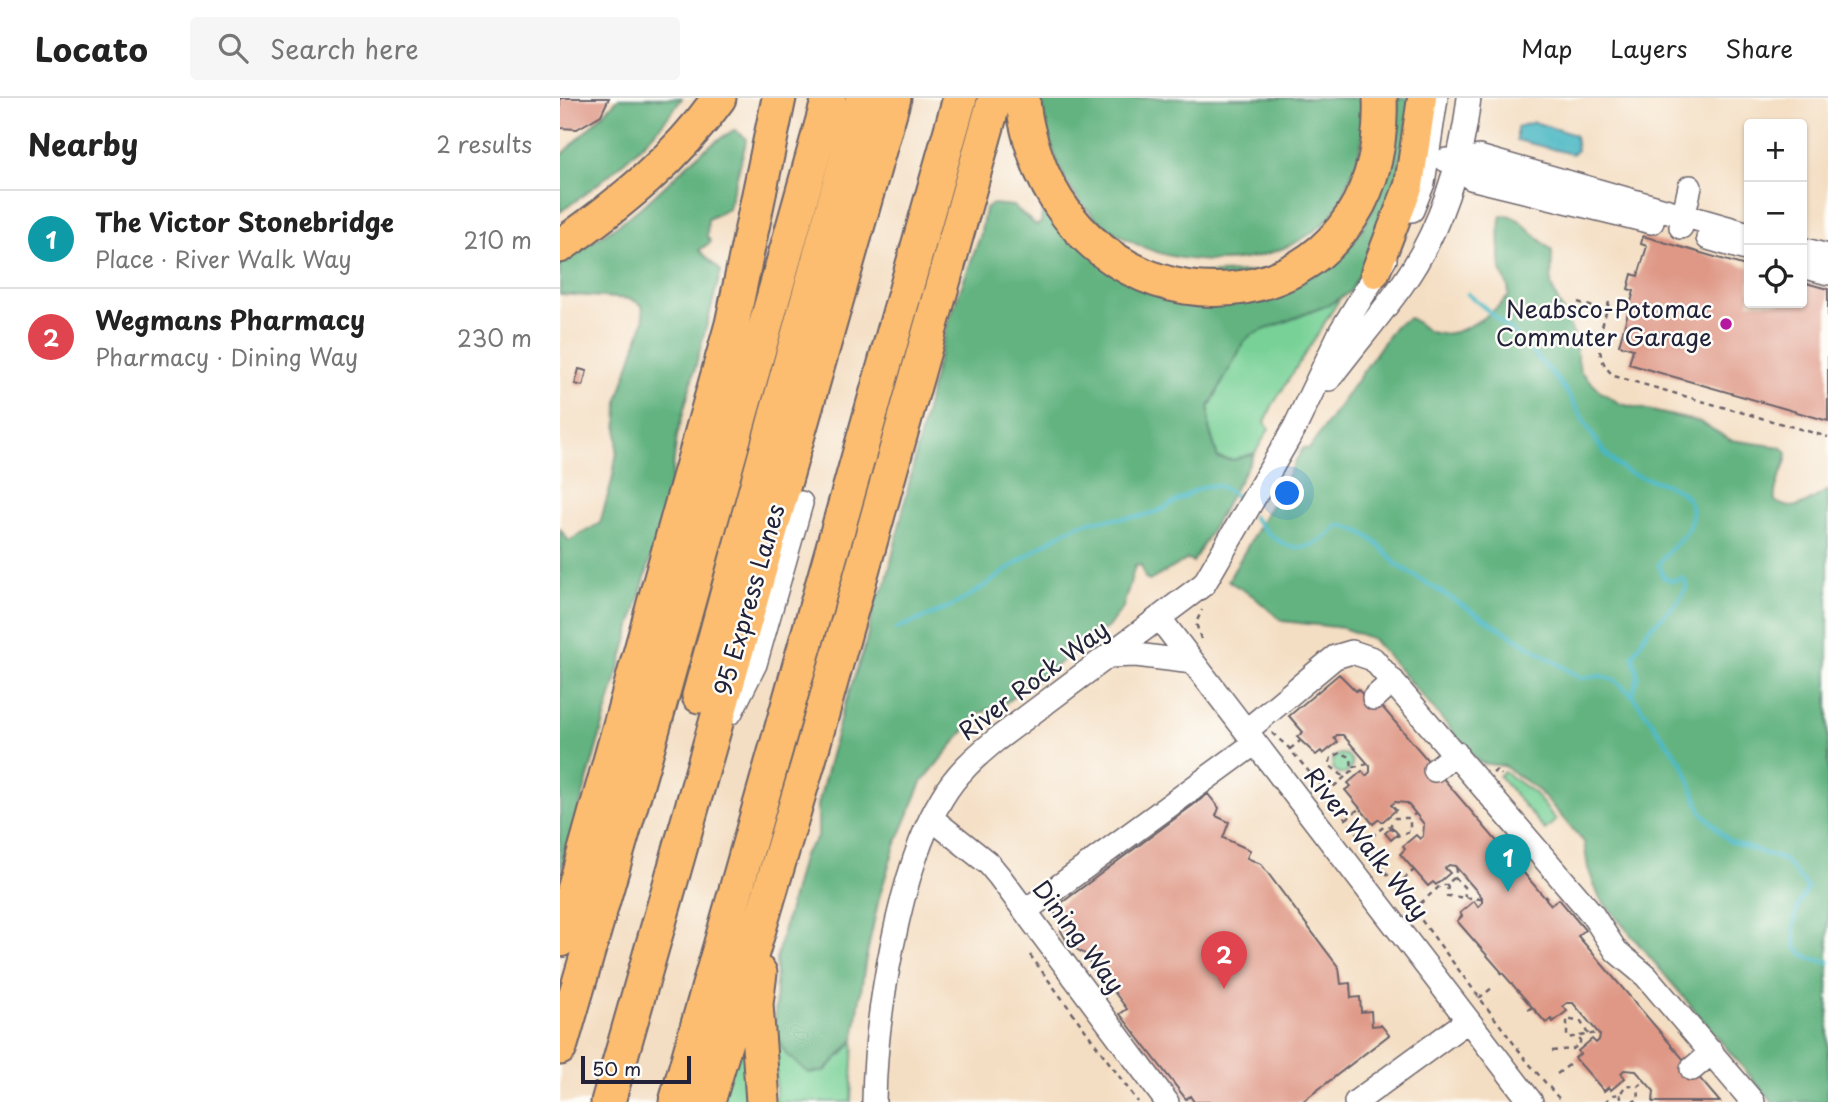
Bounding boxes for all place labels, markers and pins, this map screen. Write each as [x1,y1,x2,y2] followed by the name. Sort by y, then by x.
[1496,290,1712,354] place label: Neabsco-Potomac Commuter Garage
[1718,316,1734,332] marker: Neabsco-Potomac Commuter Garage
[1485,834,1531,892] pin: 1
[1201,931,1247,989] pin: 2

